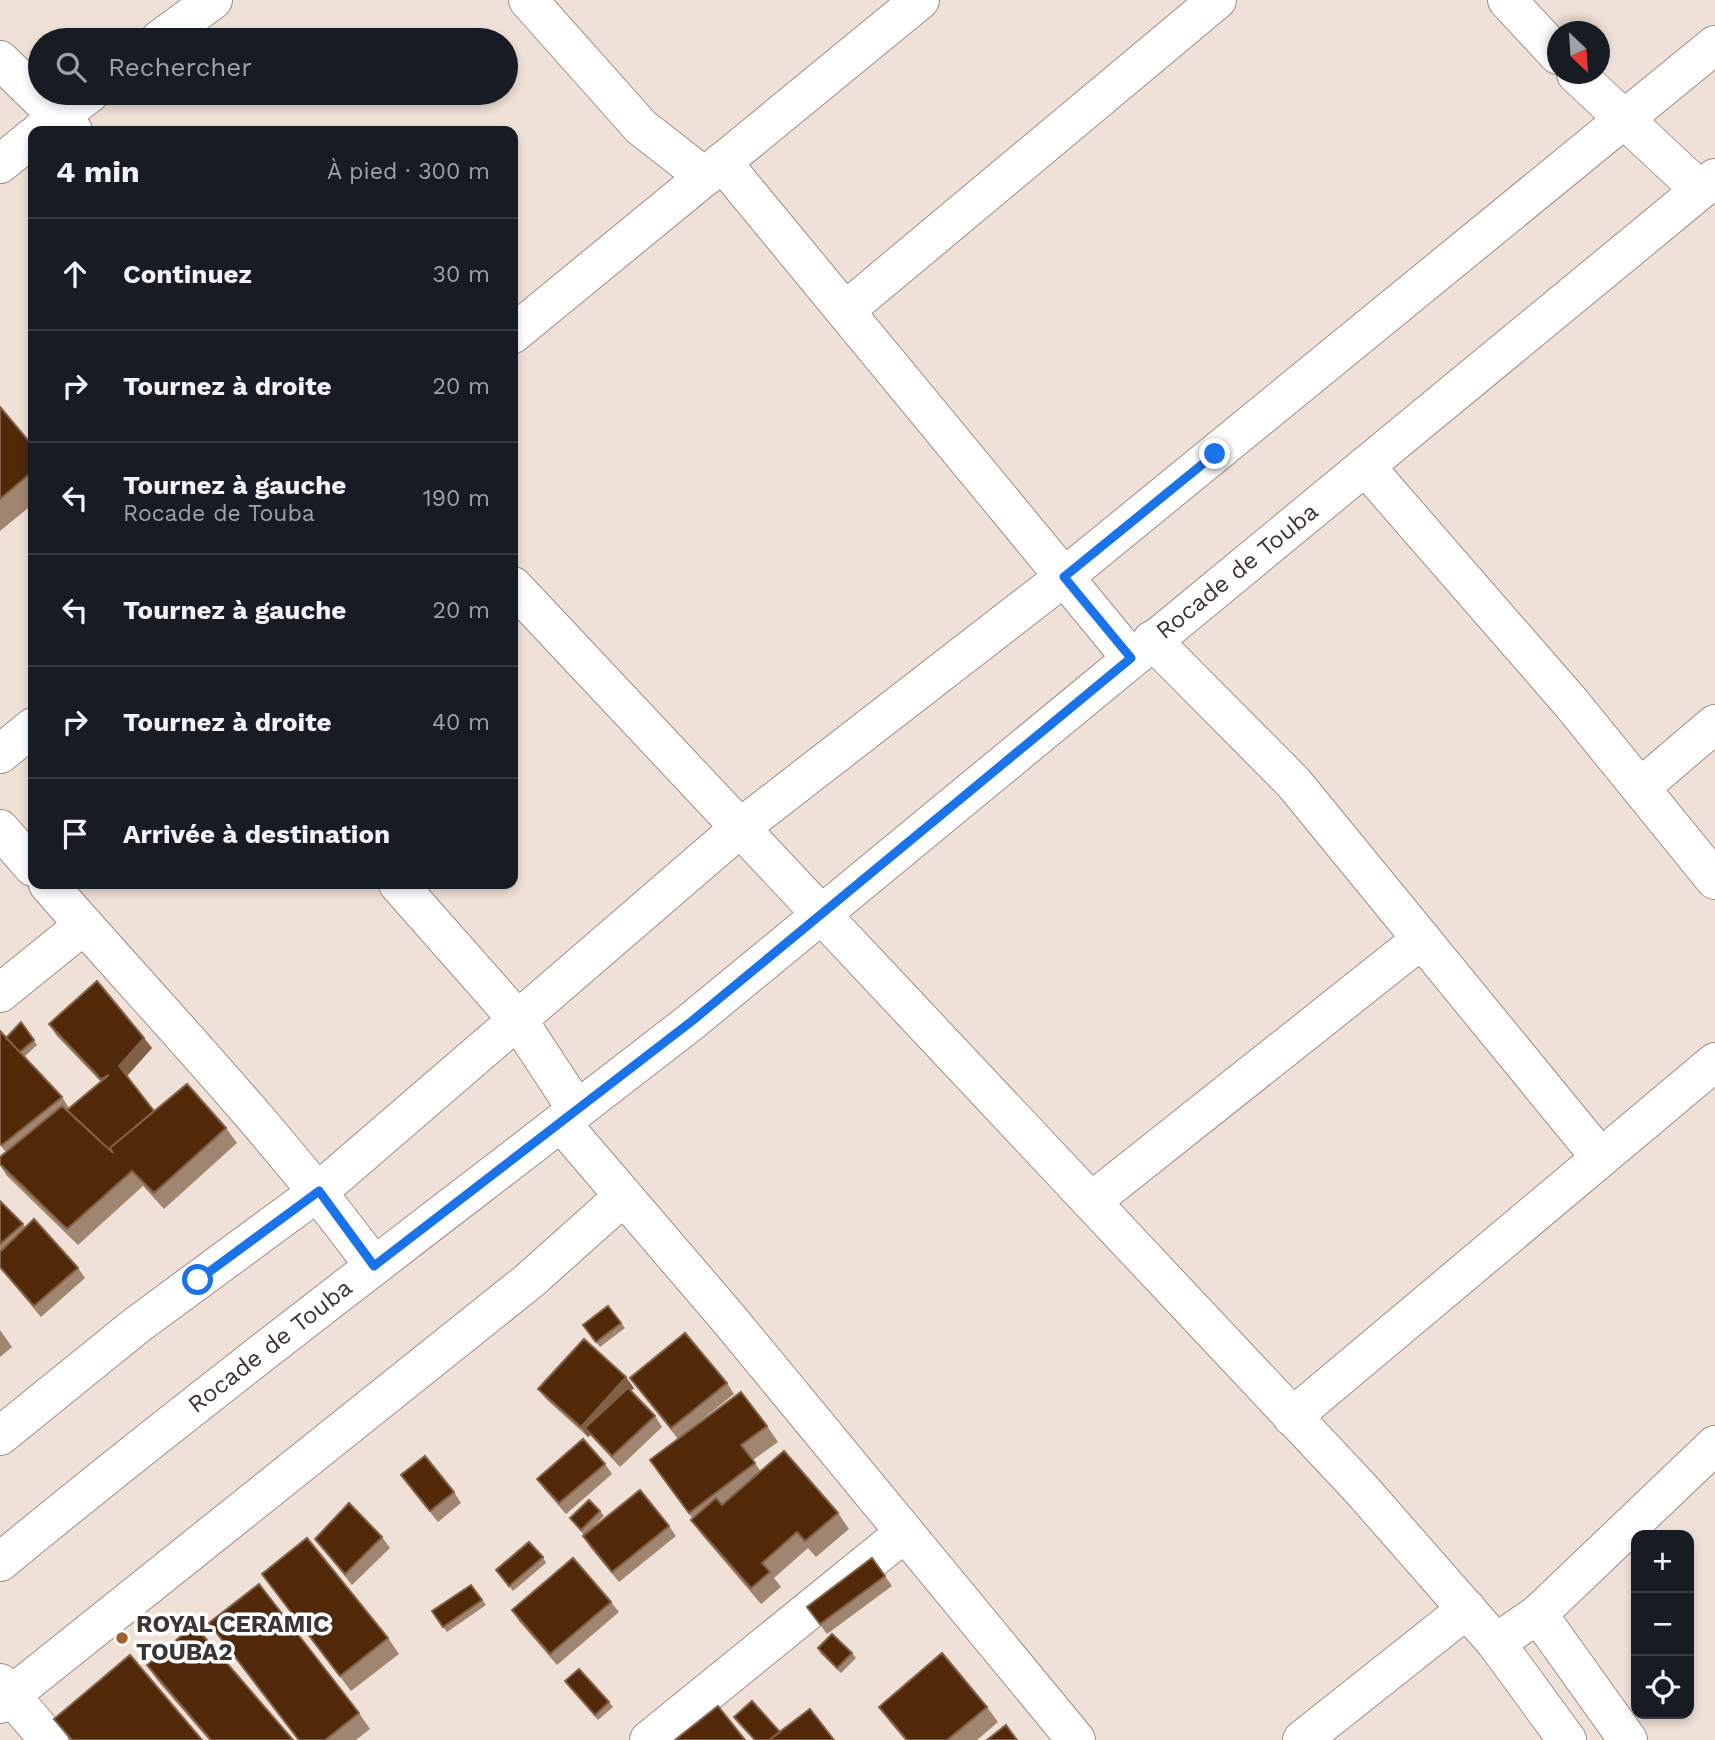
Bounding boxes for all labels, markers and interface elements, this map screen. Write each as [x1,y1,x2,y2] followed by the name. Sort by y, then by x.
[1547,21,1610,84] north arrow
[28,28,518,105] search box
[52,48,90,86] icon: search
[108,52,252,82] text: Rechercher
[56,154,140,189] text: 4 min
[327,158,490,185] text: À pied · 300 m
[56,255,94,293] icon: ahead
[123,259,252,289] text: Continuez
[433,261,490,288] text: 30 m
[56,367,94,405] icon: right
[123,371,332,401] text: Tournez à droite
[433,373,490,400] text: 20 m
[1199,438,1230,469] route end
[123,470,346,500] text: Tournez à gauche
[56,479,94,517] icon: left
[423,485,490,512] text: 190 m
[1150,497,1324,645] street label: Rocade de Touba
[123,500,315,527] text: Rocade de Touba
[56,591,94,629] icon: left
[123,595,346,625] text: Tournez à gauche
[433,597,490,624] text: 20 m
[56,703,94,741] icon: right
[123,707,332,737] text: Tournez à droite
[432,709,490,736] text: 40 m
[56,815,94,853] icon: arrive
[123,819,390,849] text: Arrivée à destination
[182,1264,213,1295] route start
[183,1273,357,1419] street label: Rocade de Touba
[1631,1530,1694,1719] map controls
[1631,1530,1694,1593] button: +
[1631,1593,1694,1656] button: −
[136,1610,329,1666] place label: ROYAL CERAMIC TOUBA2
[114,1630,130,1646] marker: ROYAL CERAMIC TOUBA2
[1631,1656,1694,1719] button: locate

